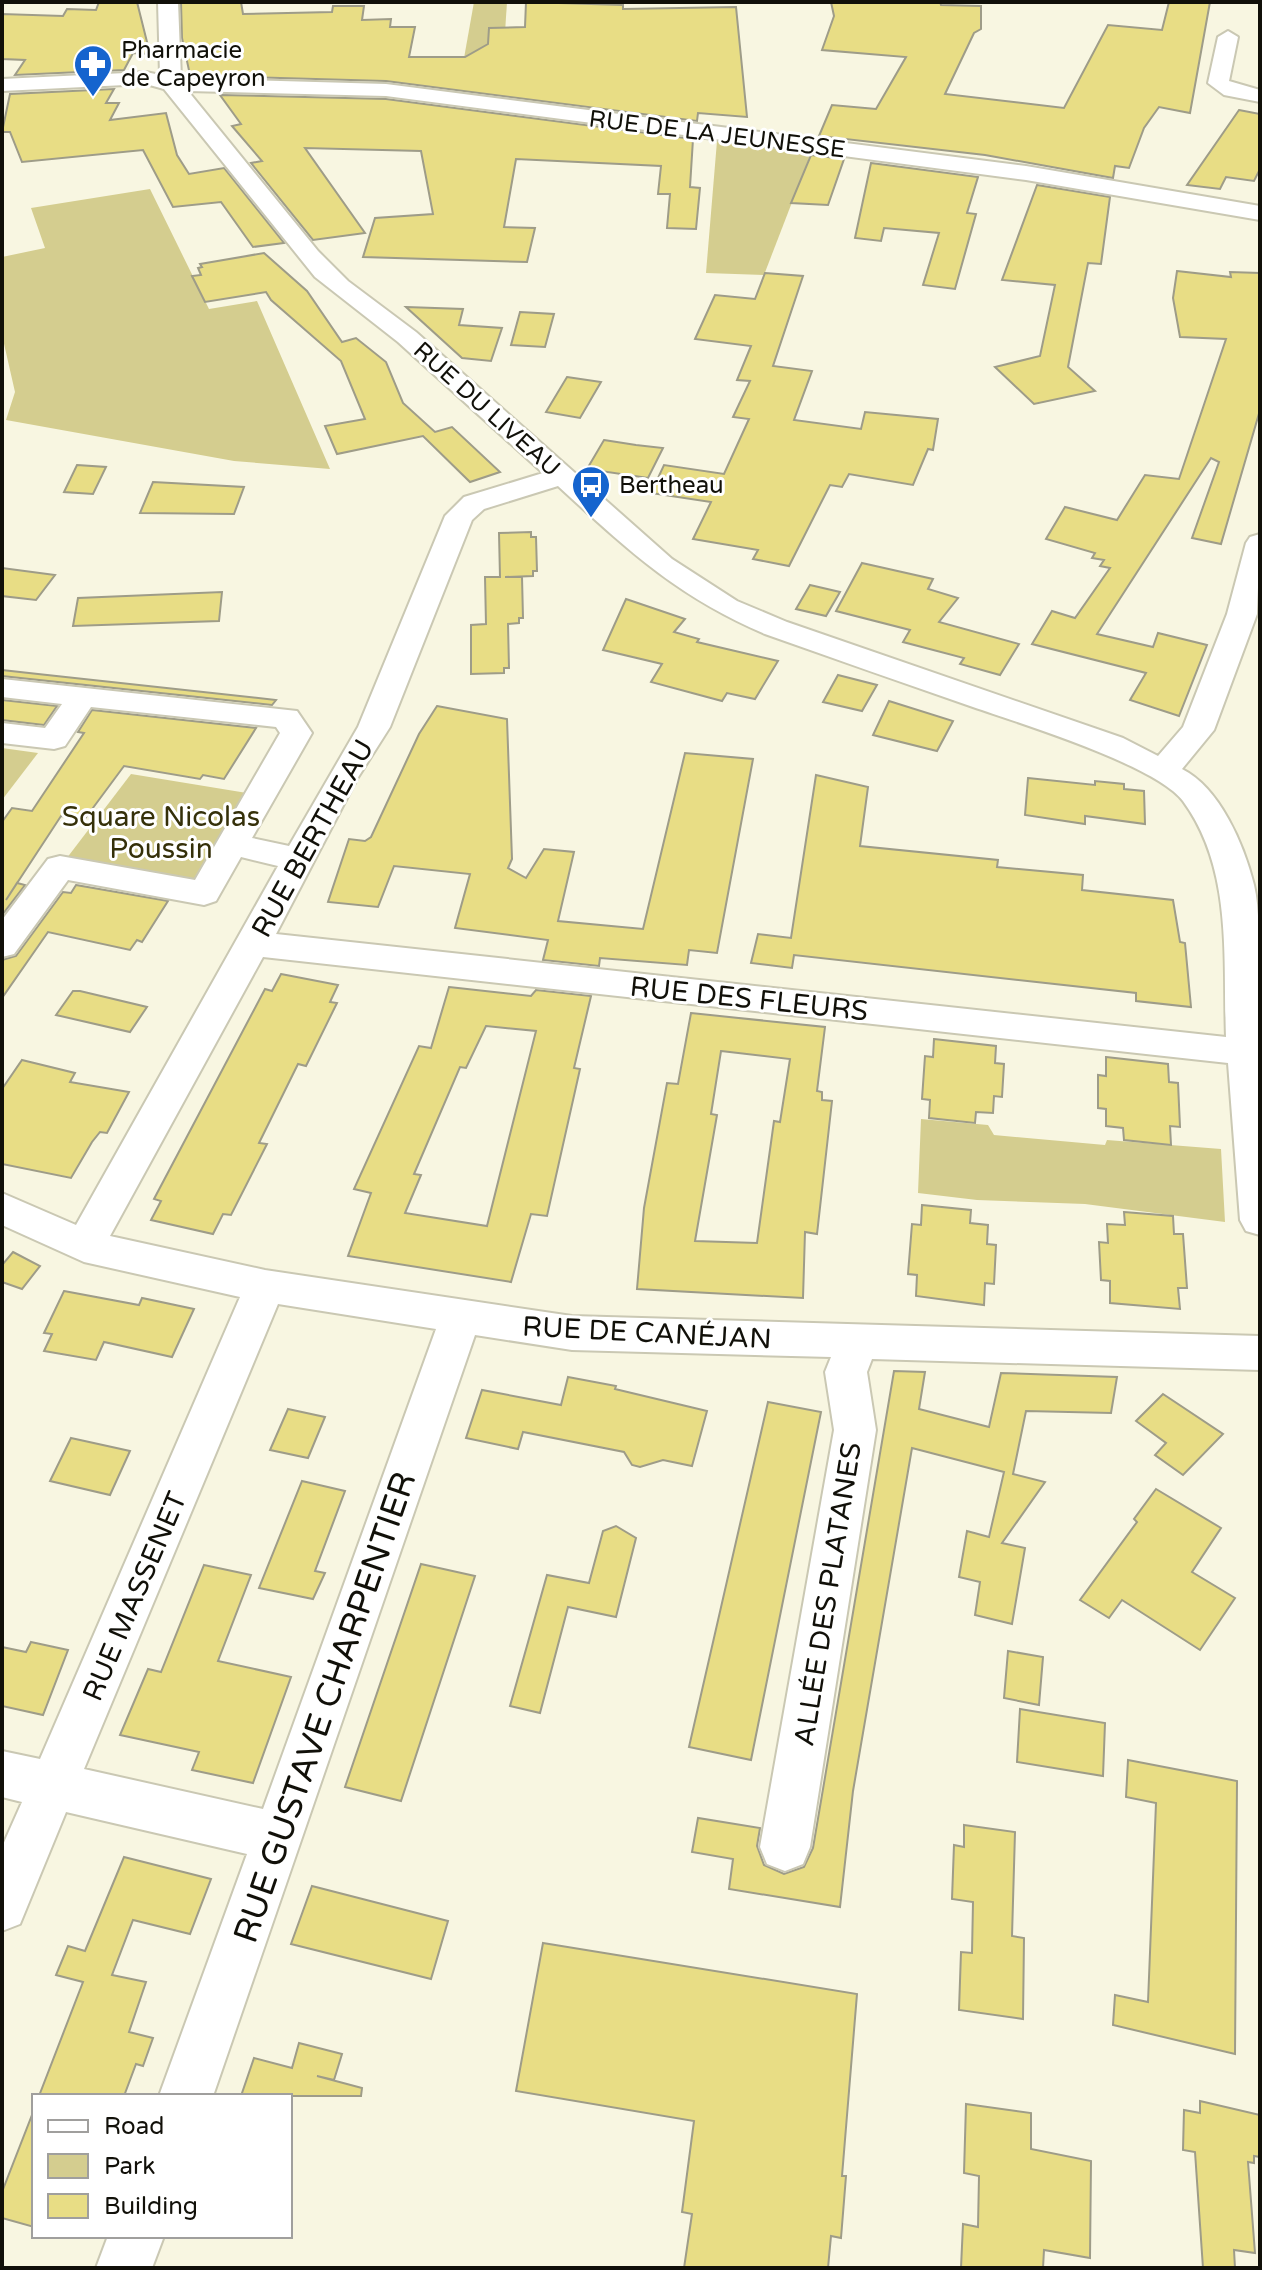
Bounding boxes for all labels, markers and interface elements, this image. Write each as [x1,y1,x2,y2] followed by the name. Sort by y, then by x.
[121,36,266,93] place label: Pharmacie de Capeyron
[72,43,114,98] pharmacy icon: Pharmacie de Capeyron
[587,104,847,165] street label: RUE DE LA JEUNESSE
[407,336,566,483] street label: RUE DU LIVEAU
[570,464,612,519] bus stop icon: Bertheau
[619,471,724,500] place label: Bertheau
[244,734,381,943] street label: RUE BERTHEAU
[62,800,260,866] park label: Square Nicolas Poussin
[628,970,870,1028] street label: RUE DES FLEURS
[521,1309,772,1357] street label: RUE DE CANÉJAN
[787,1440,869,1748] street label: ALLÉE DES PLATANES
[225,1467,425,1948] street label: RUE GUSTAVE CHARPENTIER
[76,1487,194,1706] street label: RUE MASSENET
[32,2094,292,2238] legend
[104,2112,164,2141] text: Road
[104,2152,155,2181] text: Park
[104,2192,198,2221] text: Building

